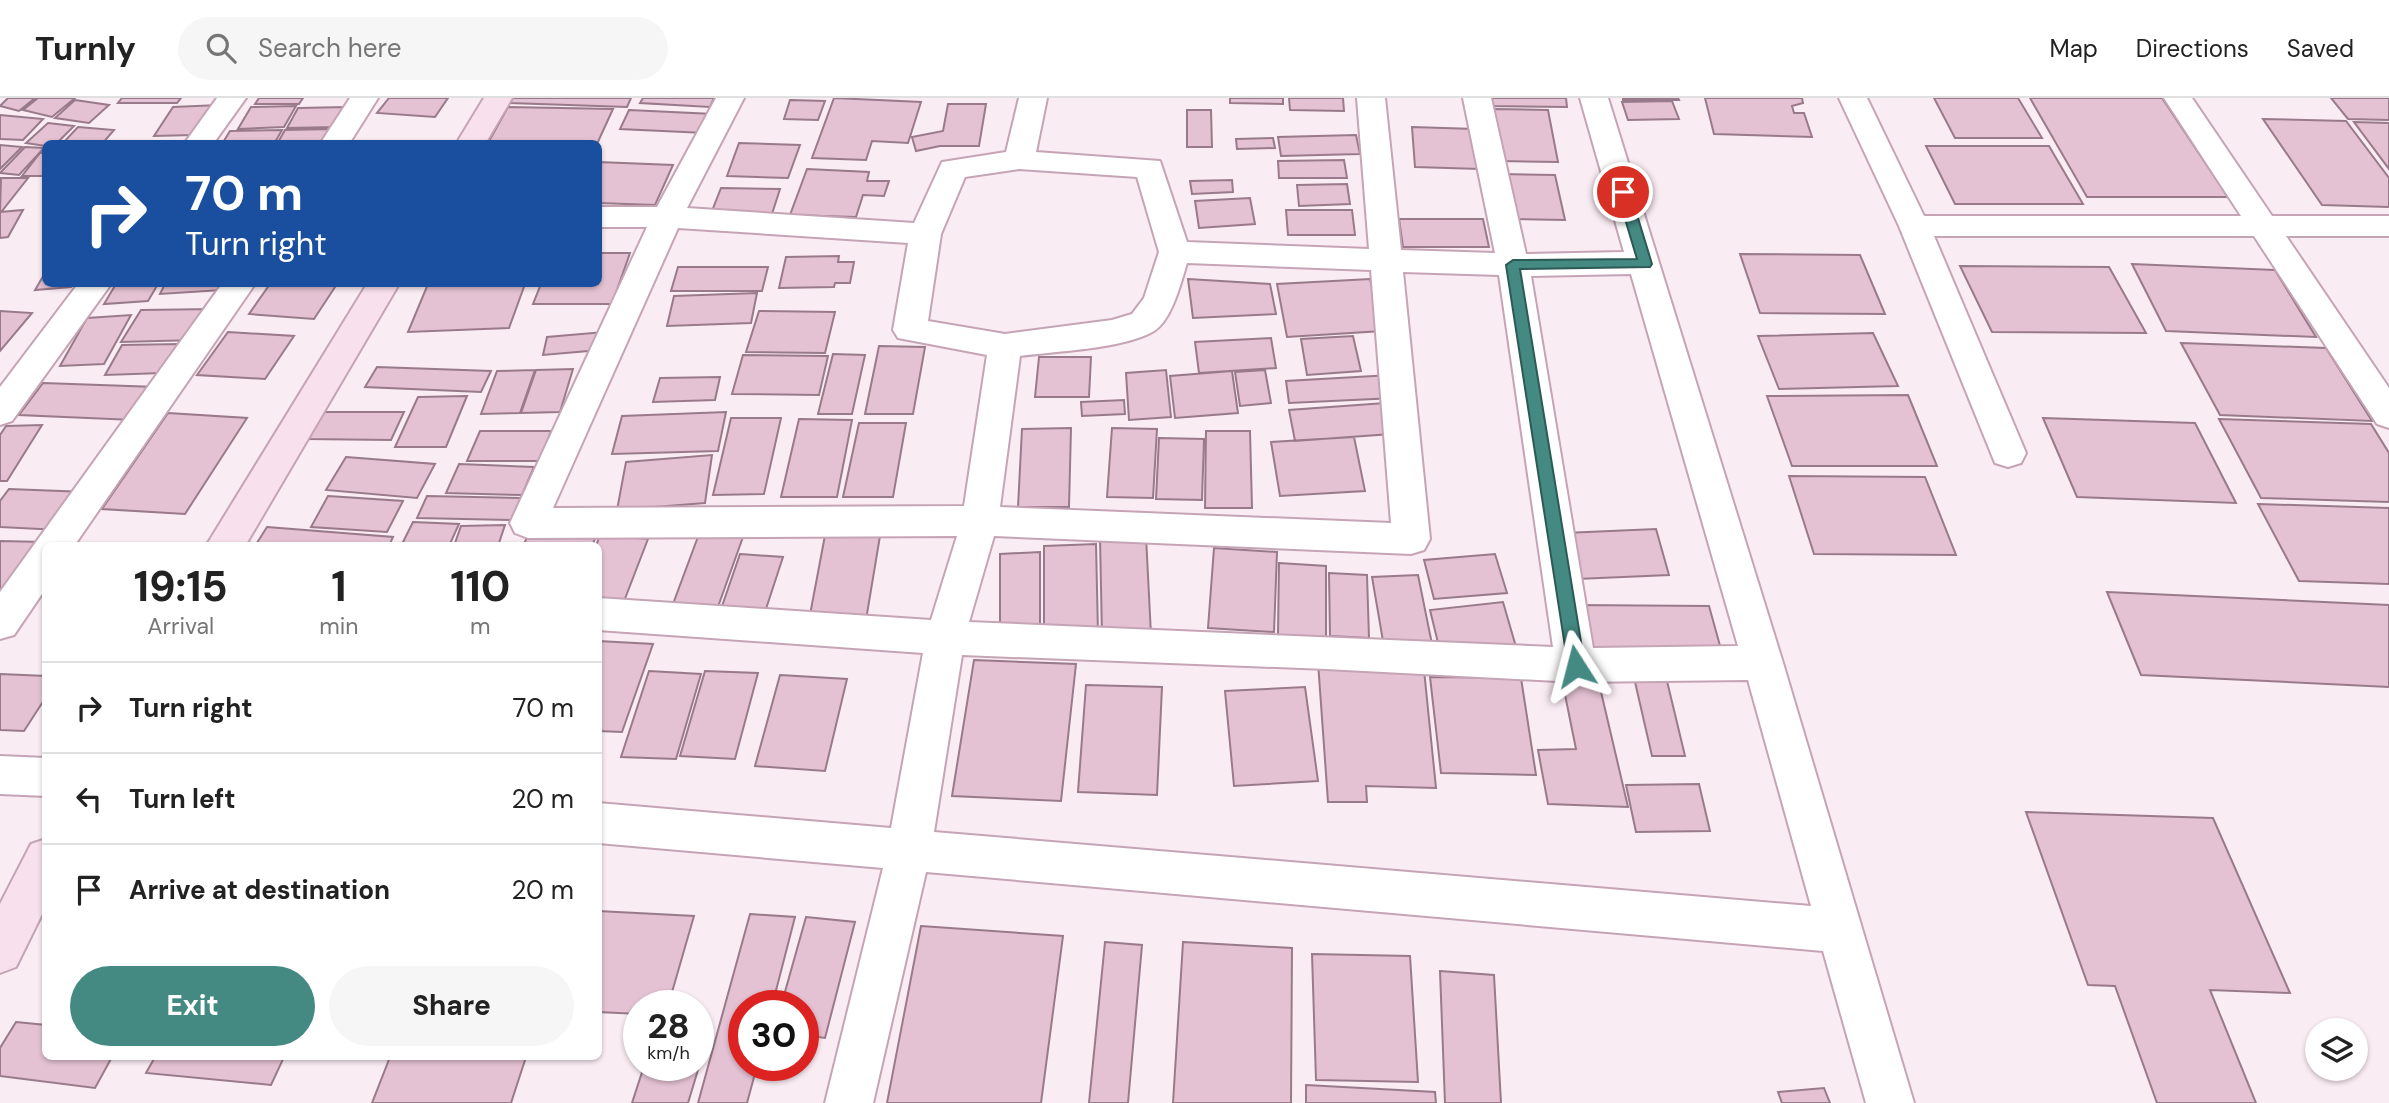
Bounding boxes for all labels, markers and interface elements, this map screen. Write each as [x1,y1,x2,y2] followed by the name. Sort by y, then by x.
[178,17,668,80] search box
[35,27,136,70] text: Turnly
[202,29,240,67] icon: search
[258,31,401,65] text: Search here
[2050,33,2098,64] text: Map
[2136,33,2249,64] text: Directions
[2287,33,2354,64] text: Saved
[185,161,303,225] text: 70 m
[1593,162,1653,222] pin
[70,168,161,259] icon: right
[1604,173,1642,211] icon: arrive
[185,223,327,265] text: Turn right
[134,559,228,614] text: 19:15
[331,559,347,614] text: 1
[450,559,510,614] text: 110
[147,611,214,641] text: Arrival
[319,611,359,641] text: min
[470,611,491,641] text: m
[1539,629,1613,703] position arrow
[70,689,108,727] icon: right
[129,691,253,725] text: Turn right
[513,691,574,725] text: 70 m
[70,780,108,818] icon: left
[129,782,236,816] text: Turn left
[511,782,574,816] text: 20 m
[70,871,108,909] icon: arrive
[129,873,390,907] text: Arrive at destination
[511,873,574,907] text: 20 m
[70,966,315,1046] button: Exit
[329,966,574,1046] button: Share
[728,990,819,1081] speed limit sign: 30
[647,1003,690,1049] text: 28
[2305,1018,2368,1081] map controls
[2305,1018,2368,1081] button: layers
[647,1041,690,1065] text: km/h

